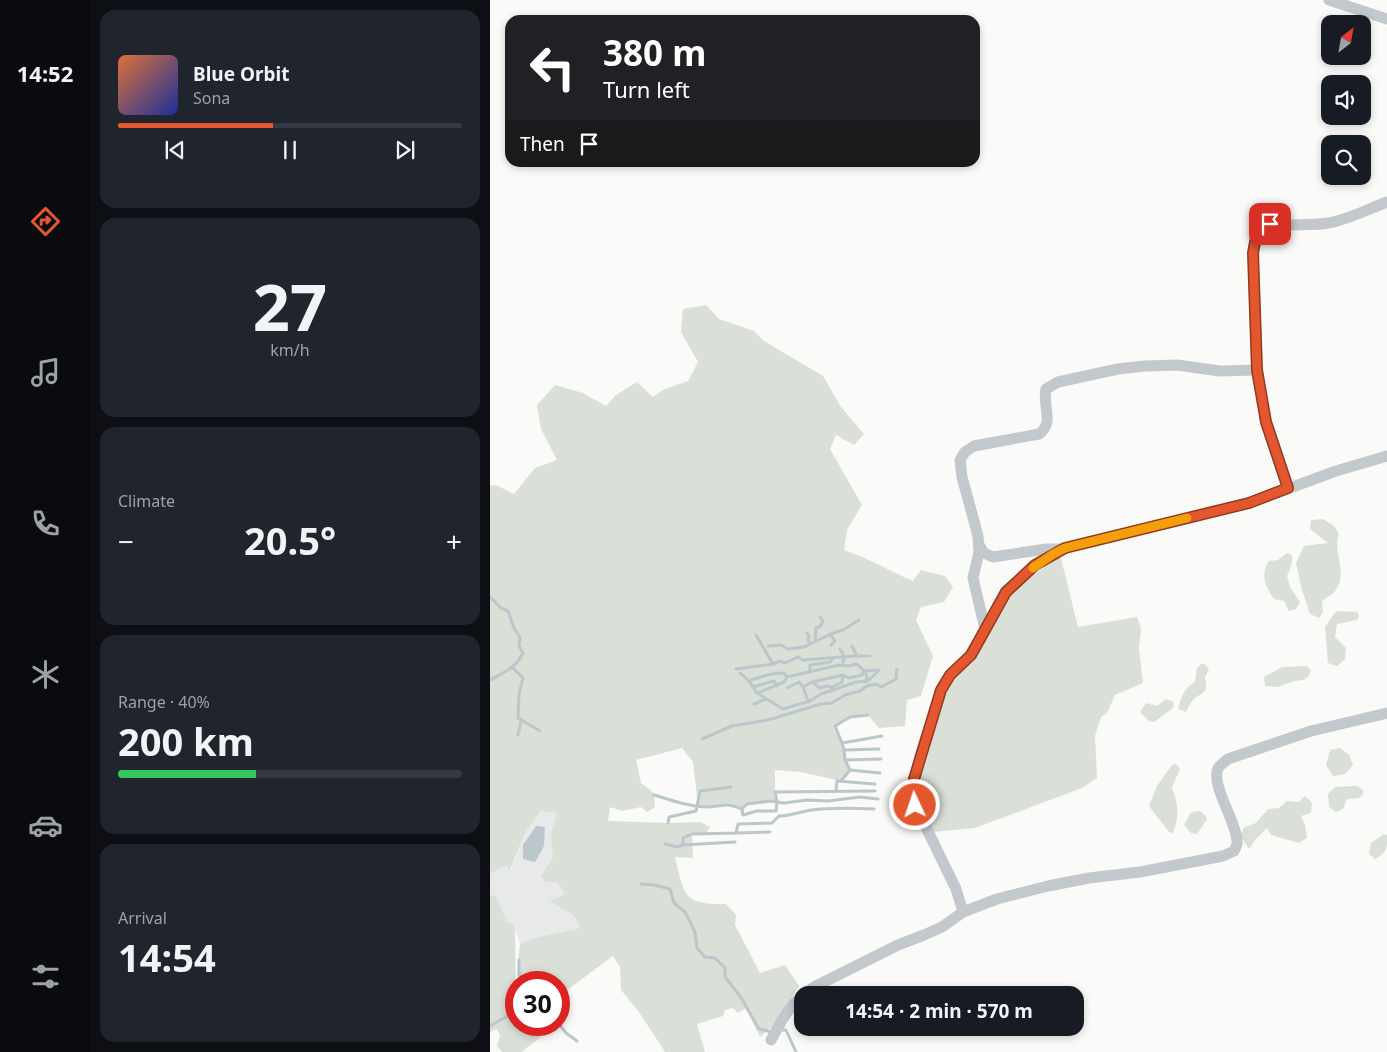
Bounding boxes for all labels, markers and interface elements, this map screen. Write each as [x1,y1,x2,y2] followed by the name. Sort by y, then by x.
[1321,15,1371,65] north arrow
[1321,15,1371,185] map controls
[603,29,706,76] text: 380 m
[520,35,585,100] icon: left
[17,58,73,88] text: 14:52
[193,61,289,87] text: Blue Orbit
[603,74,690,104] text: Turn left
[1321,75,1371,125] button: sound
[193,87,230,109] text: Sona
[575,130,603,158] icon: arrive
[520,131,565,157] text: Then
[1321,135,1371,185] button: search
[161,136,189,164] icon: previous
[276,136,304,164] icon: pause
[391,136,419,164] icon: next
[1249,203,1291,245] pin
[28,204,63,239] icon: directions
[1256,210,1284,238] icon: arrive
[253,262,327,350] text: 27
[270,339,310,361] text: km/h
[28,355,63,390] icon: music
[118,490,175,512] text: Climate
[28,506,63,541] icon: phone
[244,514,336,566] text: 20.5°
[118,522,134,560] text: −
[446,522,462,560] text: +
[28,657,63,692] icon: climate
[118,691,210,713] text: Range · 40%
[118,715,254,767] text: 200 km
[888,778,940,830] position arrow
[28,808,63,843] icon: car
[118,907,167,929] text: Arrival
[118,931,216,983] text: 14:54
[28,959,63,994] icon: filters
[505,971,570,1036] speed limit sign: 30
[845,998,1033,1024] text: 14:54 · 2 min · 570 m

